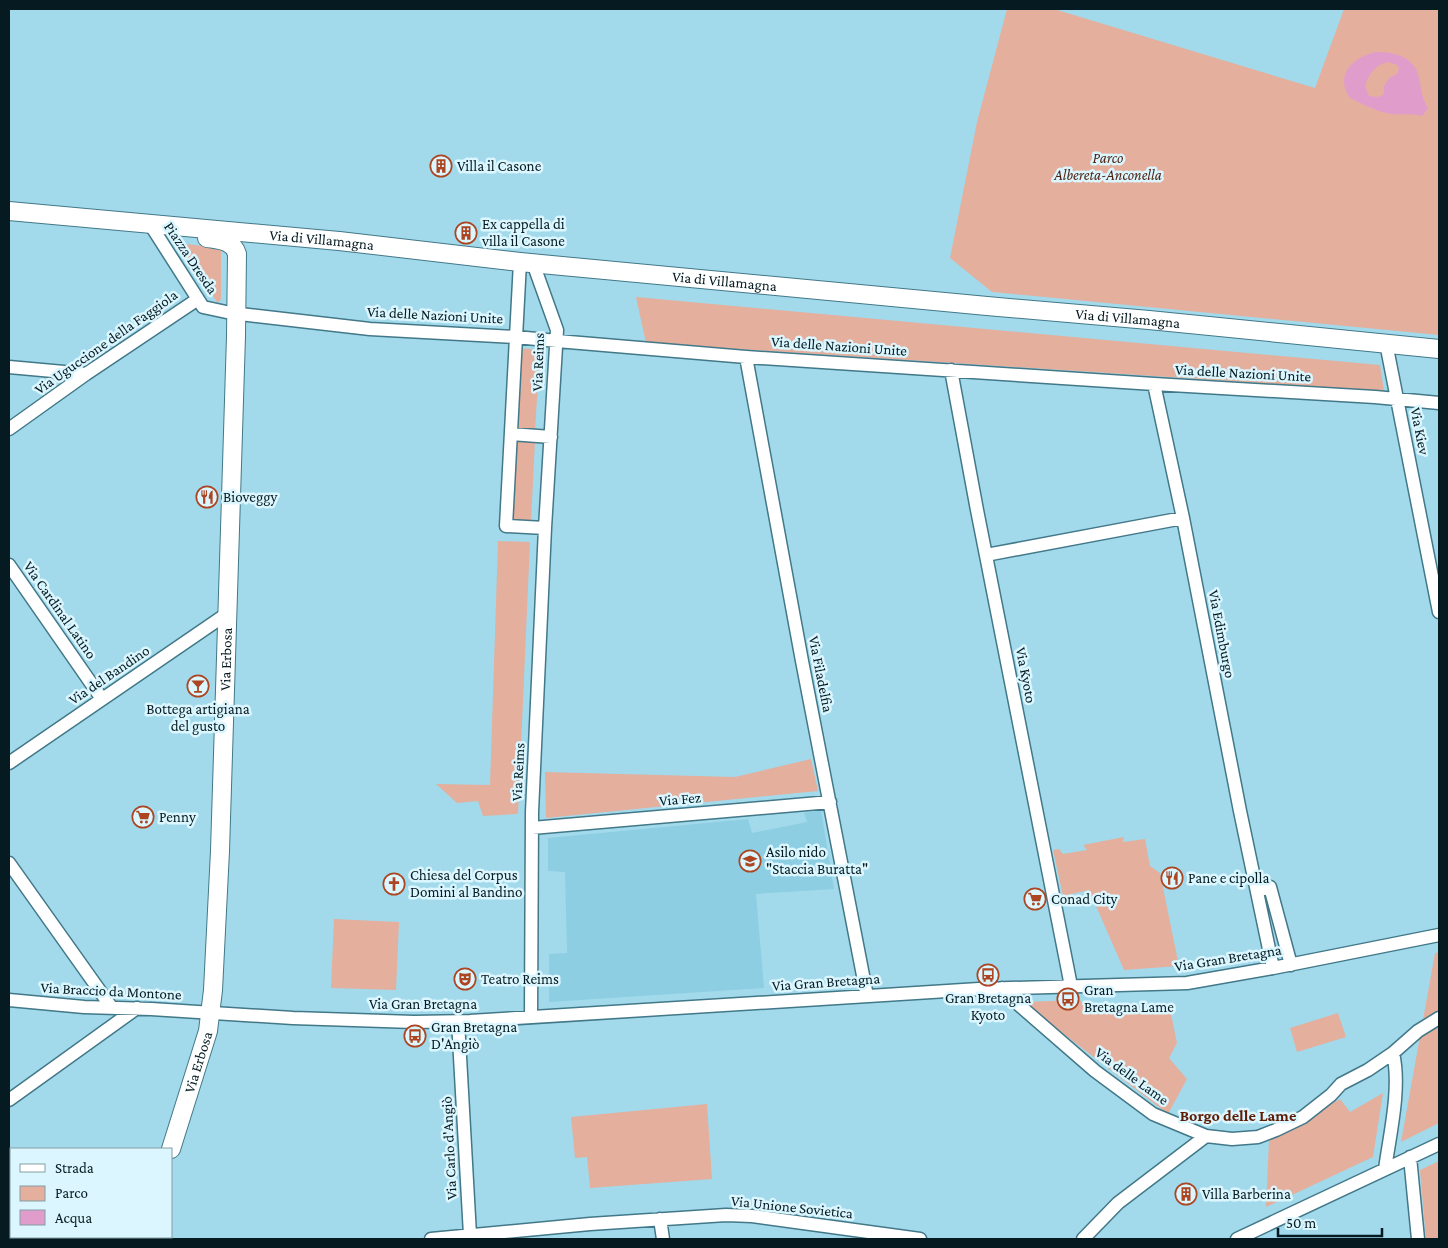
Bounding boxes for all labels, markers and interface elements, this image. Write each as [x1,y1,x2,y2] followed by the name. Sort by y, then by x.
[1053,150,1162,183] park label: Parco Albereta-Anconella
[429,154,453,178] building icon: Villa il Casone
[457,158,542,174] place label: Villa il Casone
[481,216,565,249] place label: Ex cappella di villa il Casone
[161,219,221,297] street label: Piazza Dresda
[454,221,478,245] building icon: Ex cappella di villa il Casone
[269,227,375,253] street label: Via di Villamagna
[671,268,778,294] street label: Via di Villamagna
[31,286,181,398] street label: Via Uguccione della Faggiola
[367,303,504,327] street label: Via delle Nazioni Unite
[1075,306,1181,331] street label: Via di Villamagna
[529,332,547,392] street label: Via Reims
[771,333,908,359] street label: Via delle Nazioni Unite
[1175,361,1312,385] street label: Via delle Nazioni Unite
[1408,406,1432,456] street label: Via Kiev
[195,485,219,509] restaurant icon: Bioveggy
[223,489,277,506] place label: Bioveggy
[20,558,100,662] street label: Via Cardinal Latino
[1205,589,1238,680] street label: Via Edimburgo
[217,627,235,691] street label: Via Erbosa
[806,634,836,714] street label: Via Filadelfia
[66,642,152,708] street label: Via del Bandino
[1012,646,1039,704] street label: Via Kyoto
[186,674,210,698] bar icon: Bottega artigiana del gusto
[146,701,250,735] place label: Bottega artigiana del gusto
[508,742,528,802] street label: Via Reims
[658,789,702,809] street label: Via Fez
[131,805,155,829] supermarket icon: Penny
[159,809,196,826] place label: Penny
[766,844,868,877] place label: Asilo nido "Staccia Buratta"
[738,849,762,873] school or university icon: Asilo nido "Staccia Buratta"
[1160,866,1184,890] restaurant icon: Pane e cipolla
[410,867,522,900] place label: Chiesa del Corpus Domini al Bandino
[1188,870,1269,887] place label: Pane e cipolla
[382,872,406,896] church icon: Chiesa del Corpus Domini al Bandino
[1023,887,1047,911] supermarket icon: Conad City
[1051,891,1118,908] place label: Conad City
[1173,942,1283,975] street label: Via Gran Bretagna
[976,963,1000,987] bus stop icon: Gran Bretagna Kyoto
[453,967,477,991] theatre icon: Teatro Reims
[771,970,881,995] street label: Via Gran Bretagna
[481,971,559,987] place label: Teatro Reims
[40,979,182,1003] street label: Via Braccio da Montone
[1084,982,1174,1016] place label: Gran Bretagna Lame
[1056,987,1080,1011] bus stop icon: Gran Bretagna Lame
[945,990,1031,1024] place label: Gran Bretagna Kyoto
[369,996,477,1013] street label: Via Gran Bretagna
[431,1019,517,1053] place label: Gran Bretagna D'Angiò
[403,1024,427,1048] bus stop icon: Gran Bretagna D'Angiò
[181,1029,215,1095] street label: Via Erbosa
[1092,1044,1172,1108] street label: Via delle Lame
[438,1096,461,1200] street label: Via Carlo d'Angiò
[1180,1107,1297,1124] district label: Borgo delle Lame
[10,1148,172,1238] legend
[55,1160,94,1176] text: Strada
[1174,1182,1198,1206] building icon: Villa Barberina
[55,1185,88,1201] text: Parco
[1202,1186,1291,1202] place label: Villa Barberina
[730,1193,854,1221] street label: Via Unione Sovietica
[1278,1206,1382,1238] scale bar
[55,1210,92,1227] text: Acqua
[1286,1215,1316,1231] text: 50 m

